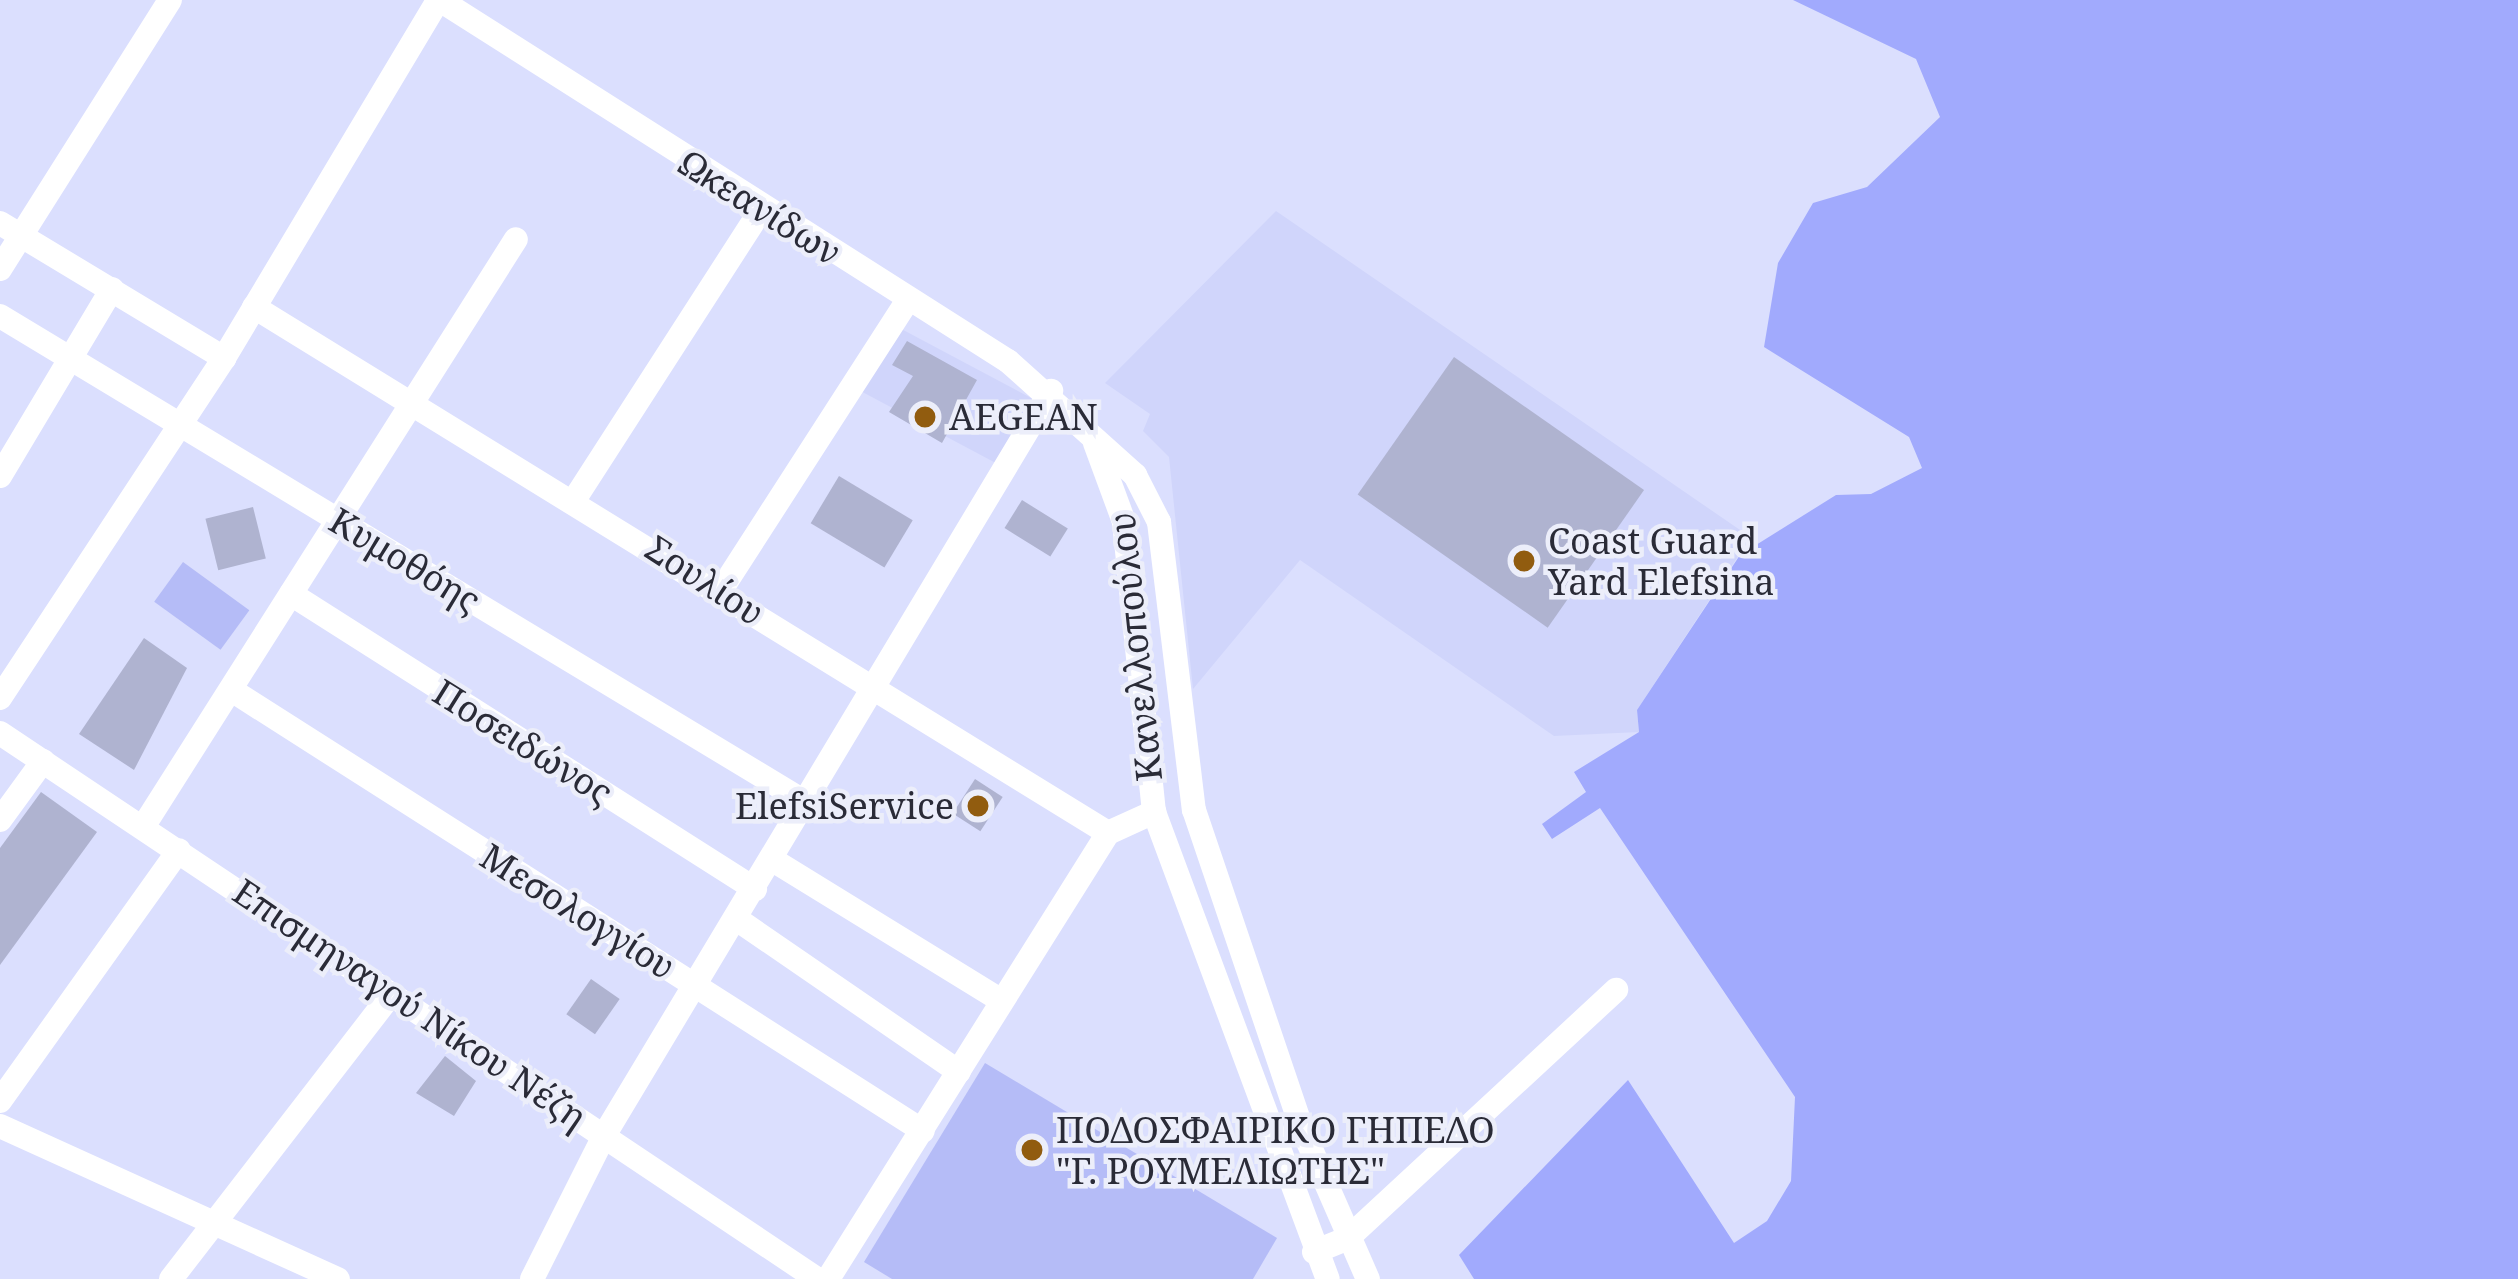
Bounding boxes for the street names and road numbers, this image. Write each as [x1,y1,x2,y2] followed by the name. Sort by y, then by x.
[671,140,849,274] street label: Ωκεανίδων
[322,498,488,622] street label: Κυμοθόης
[1099,511,1171,783] street label: Κανελλοπούλου
[638,526,772,634] street label: Σουλίου
[426,670,620,814] street label: Ποσειδώνος
[473,834,683,988] street label: Μεσολογγίου
[225,870,595,1138] street label: Επισμηναγού Νίκου Νέζη

